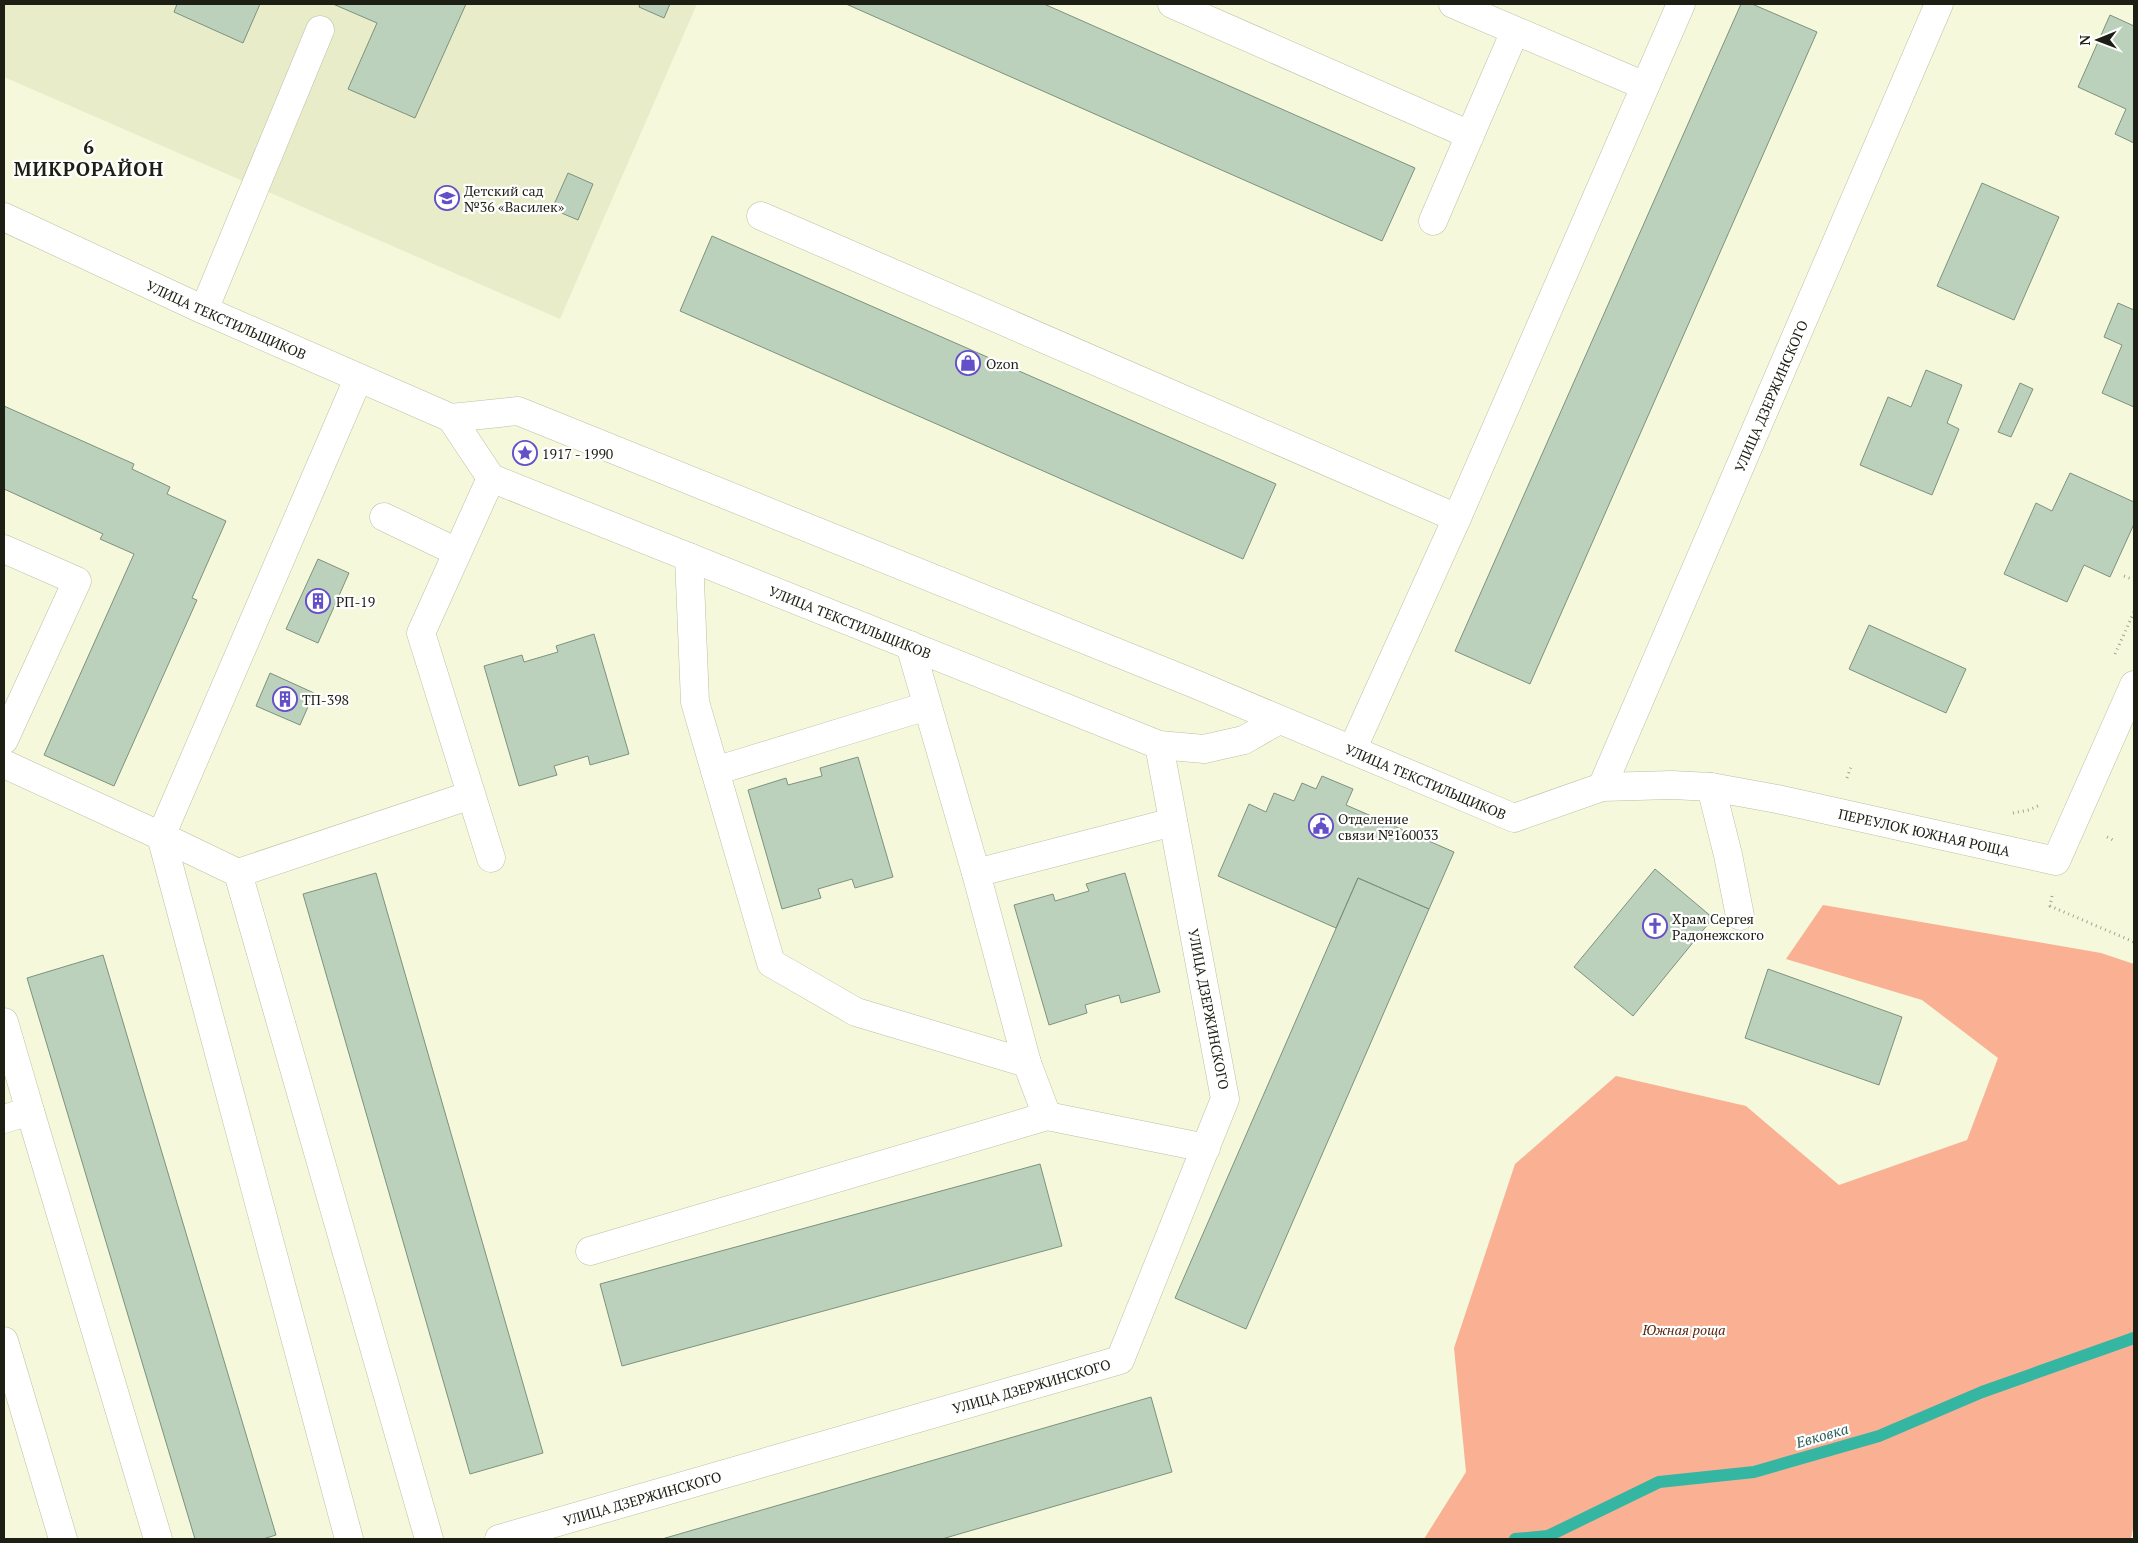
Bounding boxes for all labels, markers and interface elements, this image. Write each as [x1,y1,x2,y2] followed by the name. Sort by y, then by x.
[2073,15,2123,65] north arrow
[2075,34,2094,46] text: N
[14,134,164,181] district label: 6 МИКРОРАЙОН
[464,181,565,216] place label: Детский сад №36 «Василек»
[434,185,460,211] school or university icon: Детский сад №36 «Василек»
[144,275,310,363] street label: УЛИЦА ТЕКСТИЛЬЩИКОВ
[1729,317,1812,475] street label: УЛИЦА ДЗЕРЖИНСКОГО
[955,350,981,376] shop icon: Ozon
[986,354,1020,373] place label: Ozon
[512,440,538,466] place icon: 1917 - 1990
[542,444,613,463] place label: 1917 - 1990
[766,581,934,663] street label: УЛИЦА ТЕКСТИЛЬЩИКОВ
[305,588,331,614] building icon: РП-19
[336,592,375,611] place label: РП-19
[272,686,298,712] building icon: ТП-398
[302,690,349,709] place label: ТП-398
[1342,739,1510,823] street label: УЛИЦА ТЕКСТИЛЬЩИКОВ
[1837,803,2013,860] street label: ПЕРЕУЛОК ЮЖНАЯ РОЩА
[1338,809,1439,844] place label: Отделение связи №160033
[1308,813,1334,839] public building icon: Отделение связи №160033
[1672,909,1764,944] place label: Храм Сергея Радонежского
[1642,913,1668,939] church icon: Храм Сергея Радонежского
[1184,927,1234,1091] street label: УЛИЦА ДЗЕРЖИНСКОГО
[1641,1320,1726,1339] park label: Южная роща
[950,1354,1113,1417] street label: УЛИЦА ДЗЕРЖИНСКОГО
[1792,1418,1851,1452] water label: Евковка
[561,1466,723,1530] street label: УЛИЦА ДЗЕРЖИНСКОГО

